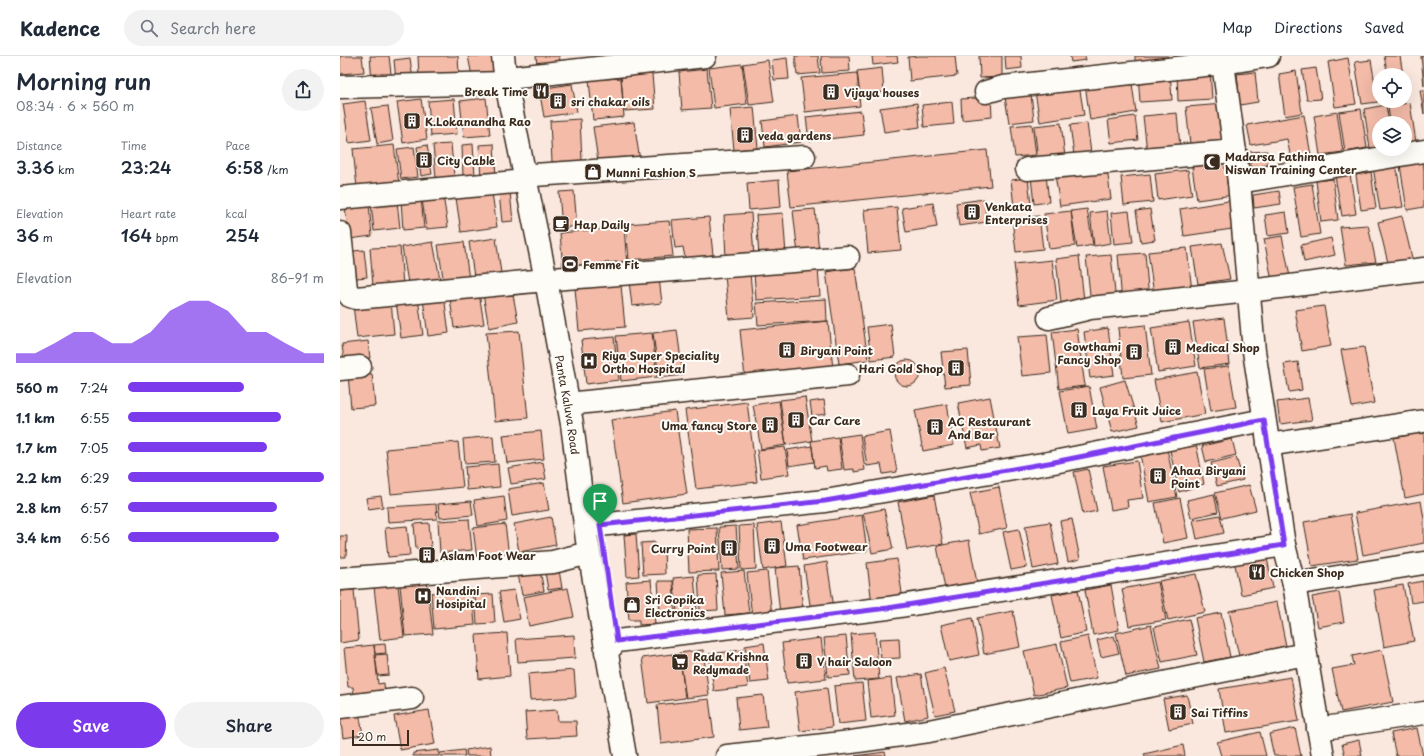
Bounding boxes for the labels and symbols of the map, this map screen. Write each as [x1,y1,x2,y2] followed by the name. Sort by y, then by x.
[531,81,551,101] restaurant icon: Break Time
[821,82,841,102] building icon: Vijaya houses
[464,83,528,100] place label: Break Time
[844,84,920,101] place label: Vijaya houses
[548,91,568,111] building icon: sri chakar oils
[571,93,650,110] place label: sri chakar oils
[402,111,422,131] building icon: K.Lokanandha Rao
[425,113,531,130] place label: K.Lokanandha Rao
[735,125,755,145] building icon: veda gardens
[758,127,831,144] place label: veda gardens
[1225,148,1357,178] place label: Madarsa Fathima Niswan Training Center
[414,150,434,170] building icon: City Cable
[437,152,495,169] place label: City Cable
[1202,152,1222,172] mosque icon: Madarsa Fathima Niswan Training Center
[583,162,603,182] shop icon: Munni Fashion S
[606,164,696,181] place label: Munni Fashion S
[985,198,1048,228] place label: Venkata Enterprises
[962,202,982,222] building icon: Venkata Enterprises
[551,214,571,234] cafe icon: Hap Daily
[574,216,630,233] place label: Hap Daily
[560,254,580,274] sports icon: Femme Fit
[583,256,639,273] place label: Femme Fit
[1163,337,1183,357] building icon: Medical Shop
[1057,338,1121,368] place label: Gowthami Fancy Shop
[1186,339,1260,356] place label: Medical Shop
[777,340,797,360] building icon: Biryani Point
[800,342,873,359] place label: Biryani Point
[1124,342,1144,362] building icon: Gowthami Fancy Shop
[602,347,719,377] place label: Riya Super Speciality Ortho Hospital
[579,351,599,371] hospital icon: Riya Super Speciality Ortho Hospital
[551,354,584,456] street label: Panta Kaluva Road
[946,358,966,378] building icon: Hari Gold Shop
[859,360,943,377] place label: Hari Gold Shop
[1069,400,1089,420] building icon: Laya Fruit Juice
[1092,402,1181,419] place label: Laya Fruit Juice
[786,410,806,430] building icon: Car Care
[809,412,861,429] place label: Car Care
[948,413,1031,443] place label: AC Restaurant And Bar
[760,415,780,435] building icon: Uma fancy Store
[661,417,757,434] place label: Uma fancy Store
[925,417,945,437] building icon: AC Restaurant And Bar
[1171,462,1246,492] place label: Ahaa Biryani Point
[1148,466,1168,486] building icon: Ahaa Biryani Point
[583,484,617,525] pin
[762,536,782,556] building icon: Uma Footwear
[719,538,739,558] building icon: Curry Point
[785,538,868,555] place label: Uma Footwear
[651,540,716,557] place label: Curry Point
[417,545,437,565] building icon: Aslam Foot Wear
[439,547,536,564] place label: Aslam Foot Wear
[1247,562,1267,582] restaurant icon: Chicken Shop
[1270,564,1344,581] place label: Chicken Shop
[436,582,486,612] place label: Nandini Hosipital
[413,586,433,606] hospital icon: Nandini Hosipital
[645,591,706,621] place label: Sri Gopika Electronics
[622,595,642,615] shop icon: Sri Gopika Electronics
[693,648,770,678] place label: Rada Krishna Redymade
[794,651,814,671] building icon: V hair Saloon
[670,652,690,672] supermarket icon: Rada Krishna Redymade
[817,653,892,670] place label: V hair Saloon
[1168,702,1188,722] building icon: Sai Tiffins
[1191,704,1248,721] place label: Sai Tiffins
[352,728,409,747] scale bar

